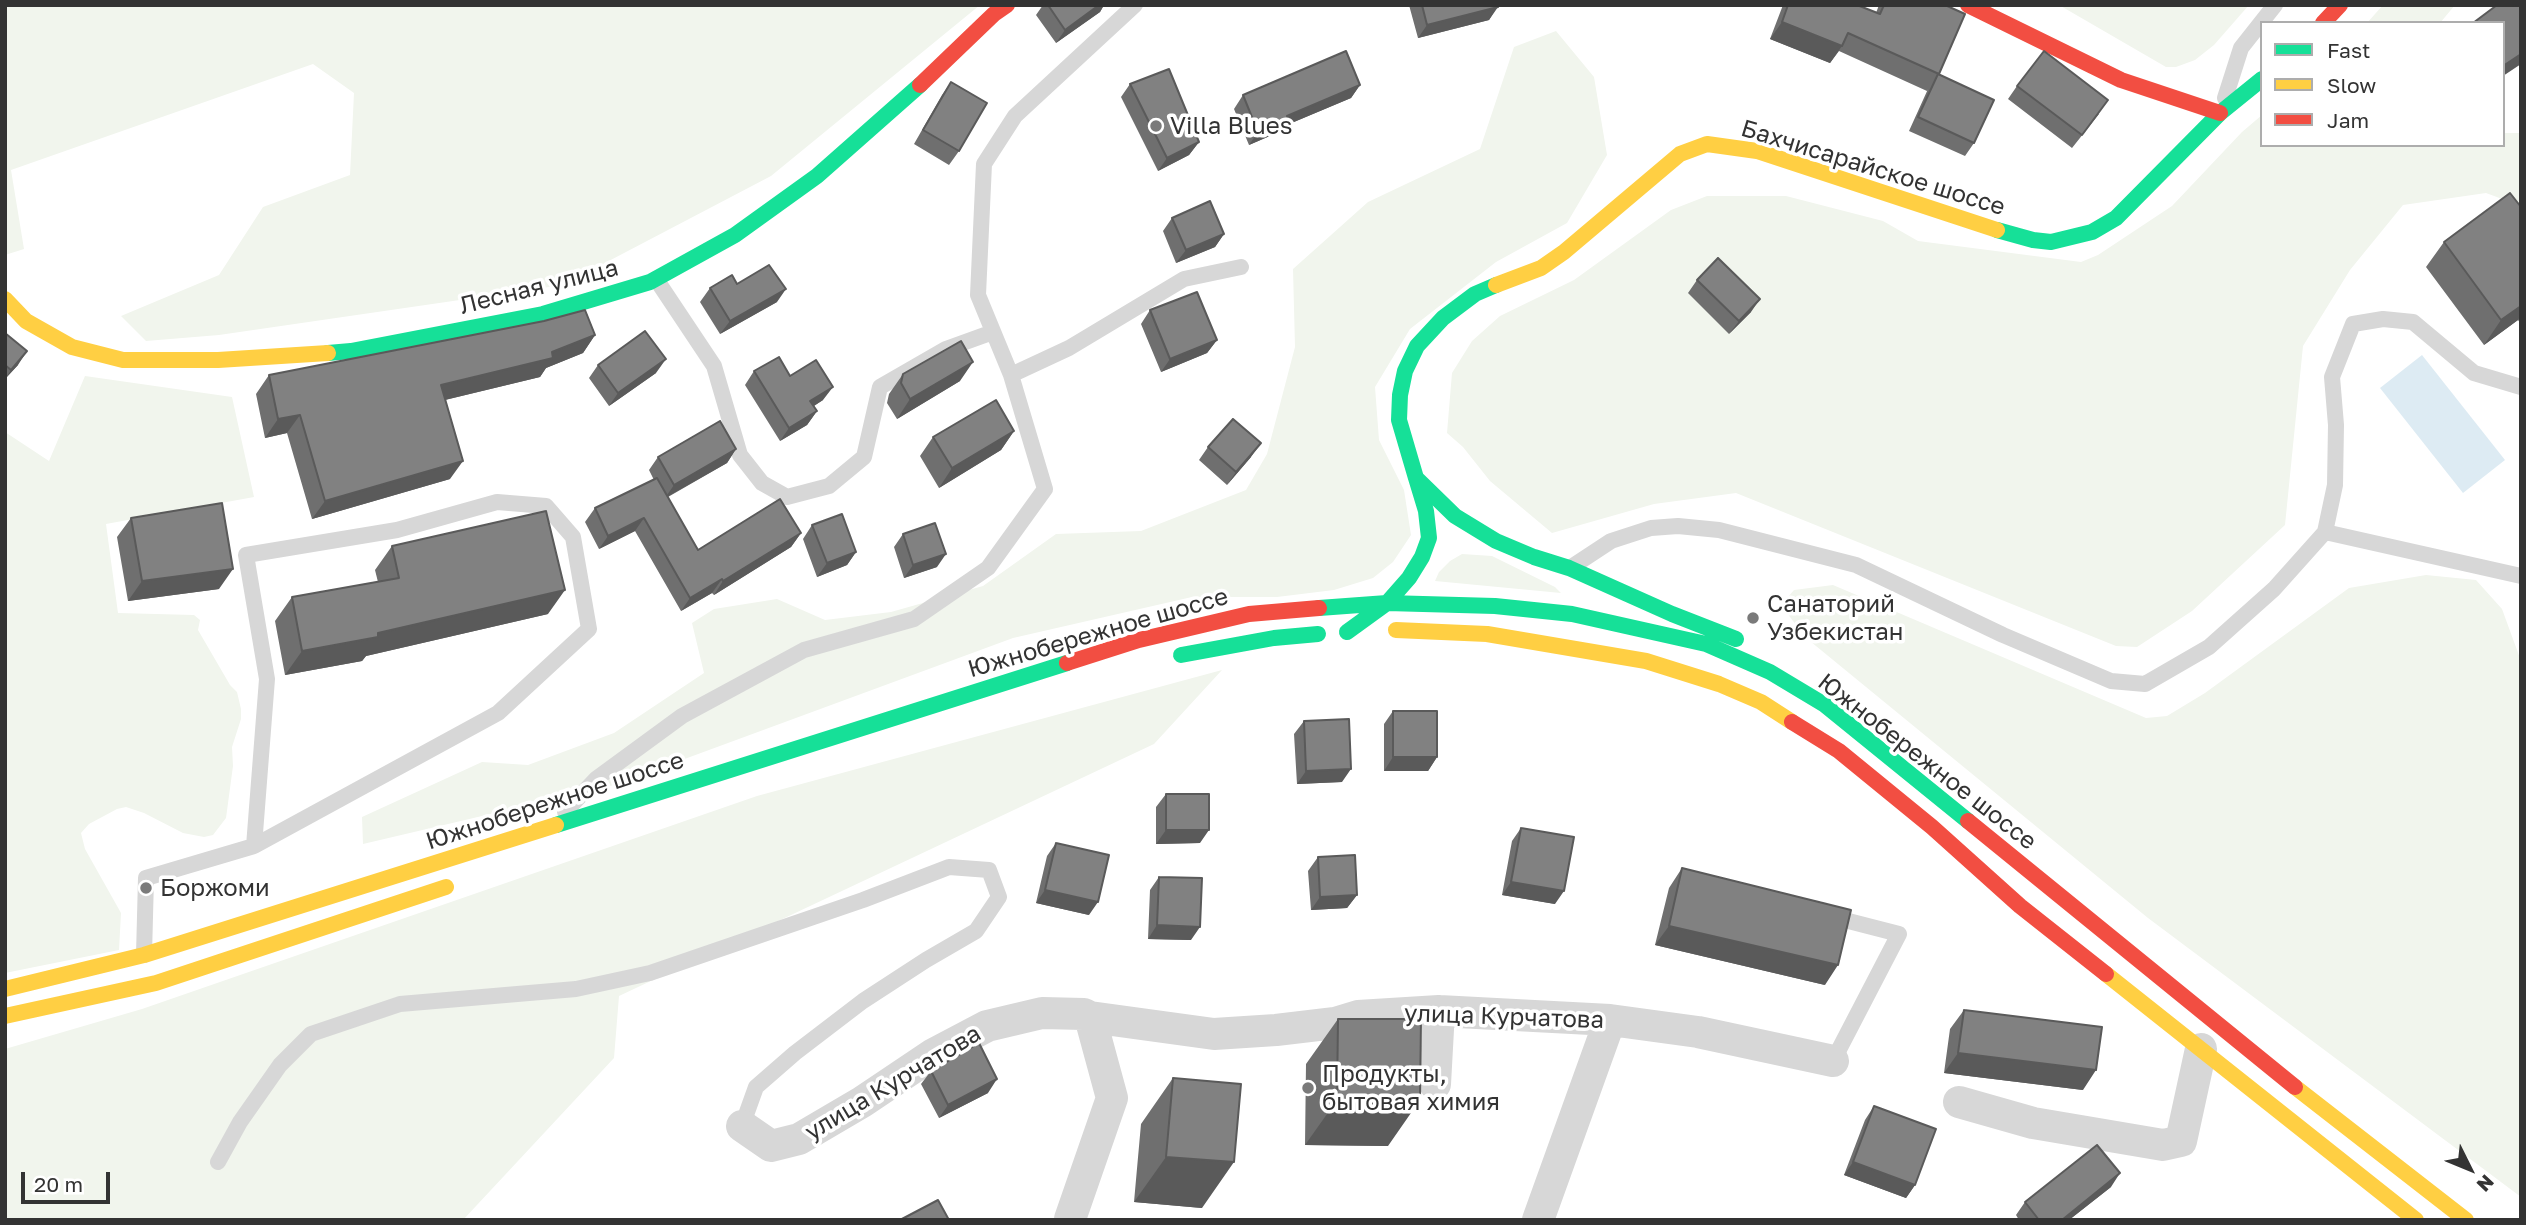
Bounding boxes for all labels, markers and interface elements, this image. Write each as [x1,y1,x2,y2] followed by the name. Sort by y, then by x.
[2260,21,2505,147] legend
[2327,37,2370,63] text: Fast
[2327,72,2376,98] text: Slow
[2327,107,2369,133] text: Jam
[1170,112,1292,140] place label: Villa Blues
[1737,114,2009,222] street label: Бахчисарайское шоссе
[1148,118,1164,134] marker: Villa Blues
[457,253,621,321] street label: Лесная улица
[965,582,1231,684] street label: Южнобережное шоссе
[1767,590,1903,646] place label: Санаторий Узбекистан
[1745,610,1761,626] marker: Санаторий Узбекистан
[1812,668,2042,856] street label: Южнобережное шоссе
[423,746,687,856] street label: Южнобережное шоссе
[160,874,270,902] place label: Боржоми
[138,880,154,896] marker: Боржоми
[1404,999,1604,1035] street label: улица Курчатова
[800,1019,986,1147] street label: улица Курчатова
[1322,1060,1500,1116] place label: Продукты, бытовая химия
[1300,1080,1316,1096] marker: Продукты, бытовая химия
[2435,1134,2505,1204] north arrow
[24,1158,114,1202] scale bar
[34,1171,83,1197] text: 20 m
[2472,1171,2499,1197] text: N

